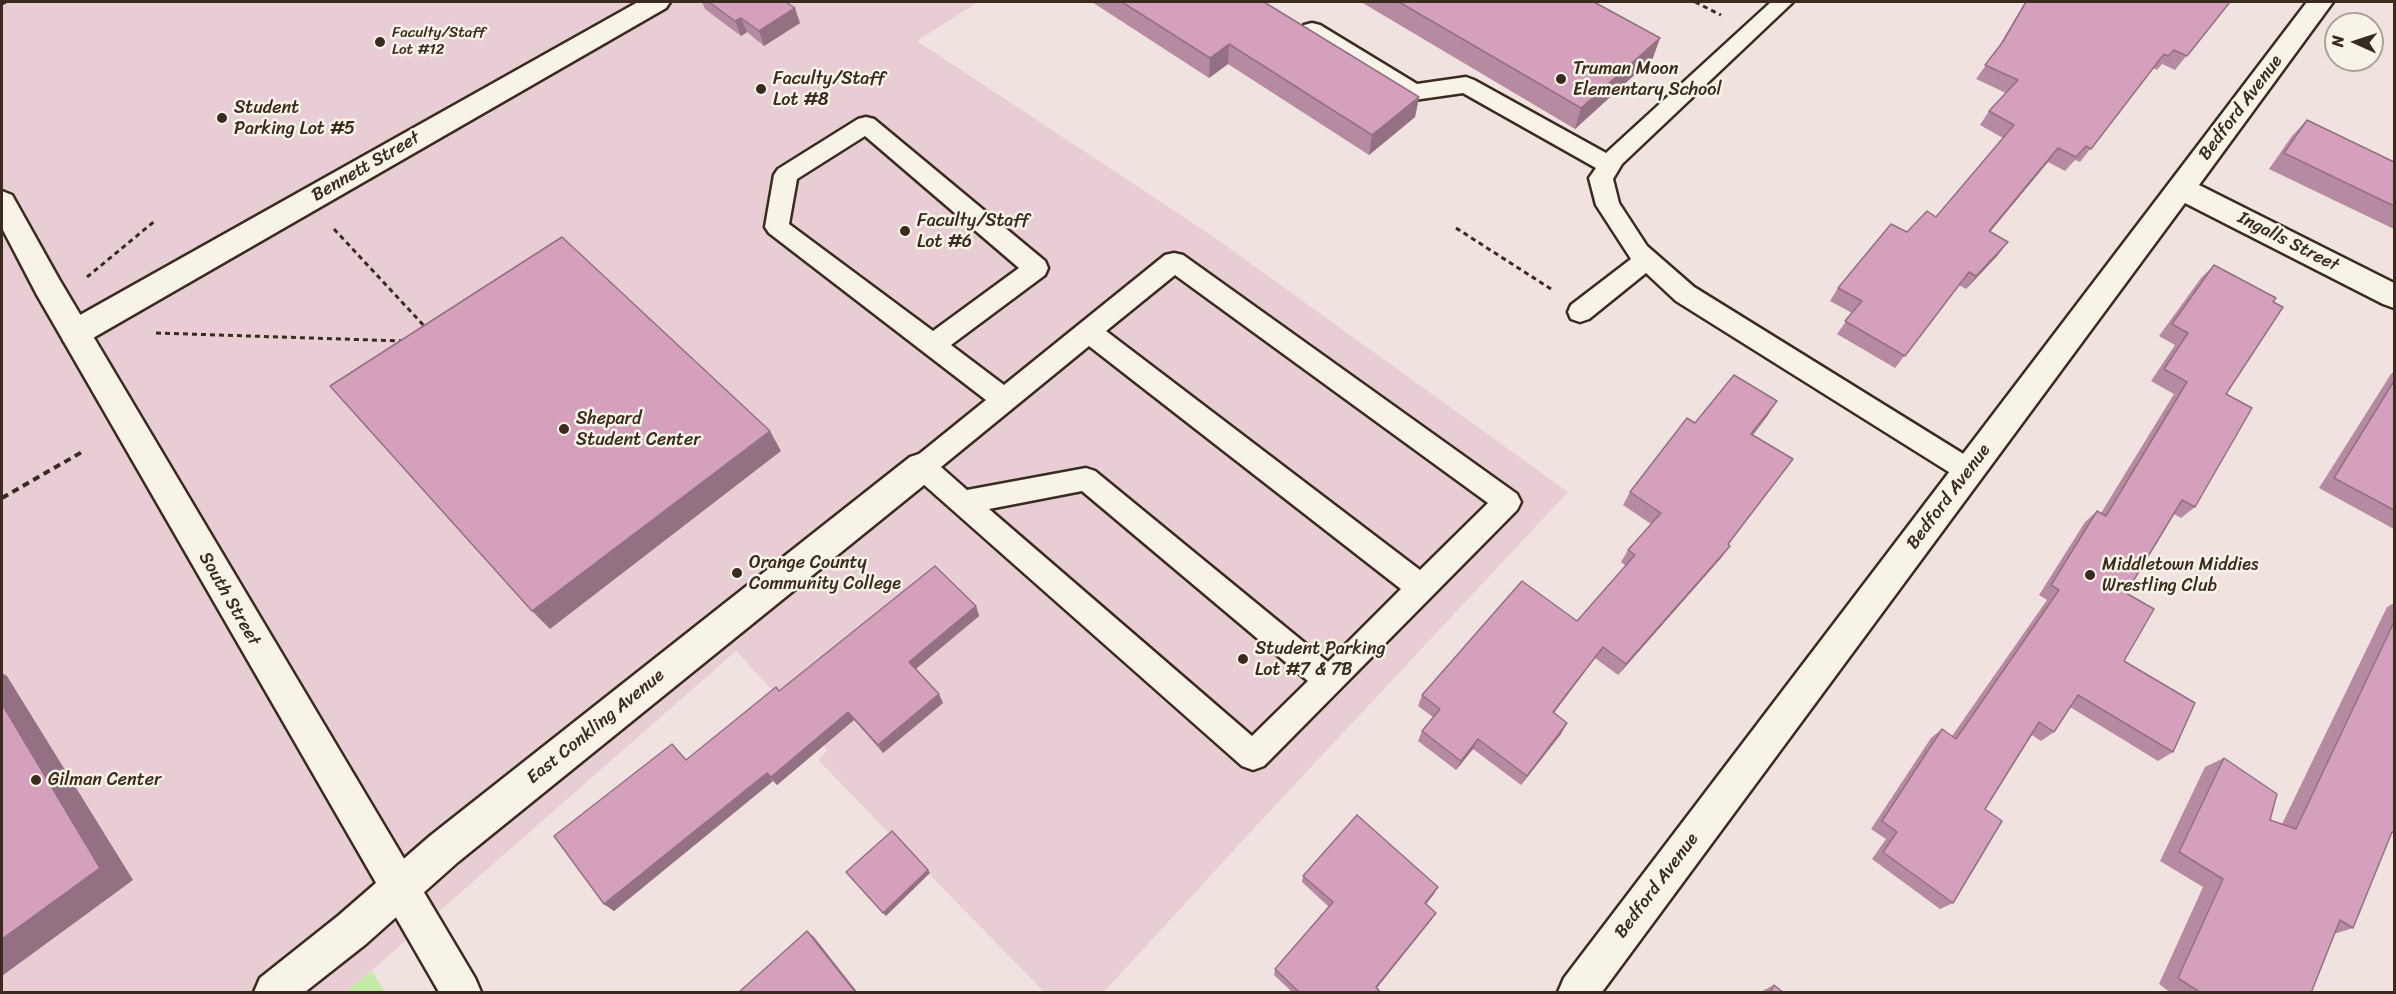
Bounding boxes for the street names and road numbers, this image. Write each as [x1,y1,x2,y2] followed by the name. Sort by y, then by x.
[2194,51,2288,165] street label: Bedford Avenue
[308,127,424,207] street label: Bennett Street
[2234,207,2342,277] street label: Ingalls Street
[1902,440,1996,554] street label: Bedford Avenue
[194,548,264,650] street label: South Street
[523,665,669,789] street label: East Conkling Avenue
[1610,829,1704,943] street label: Bedford Avenue

